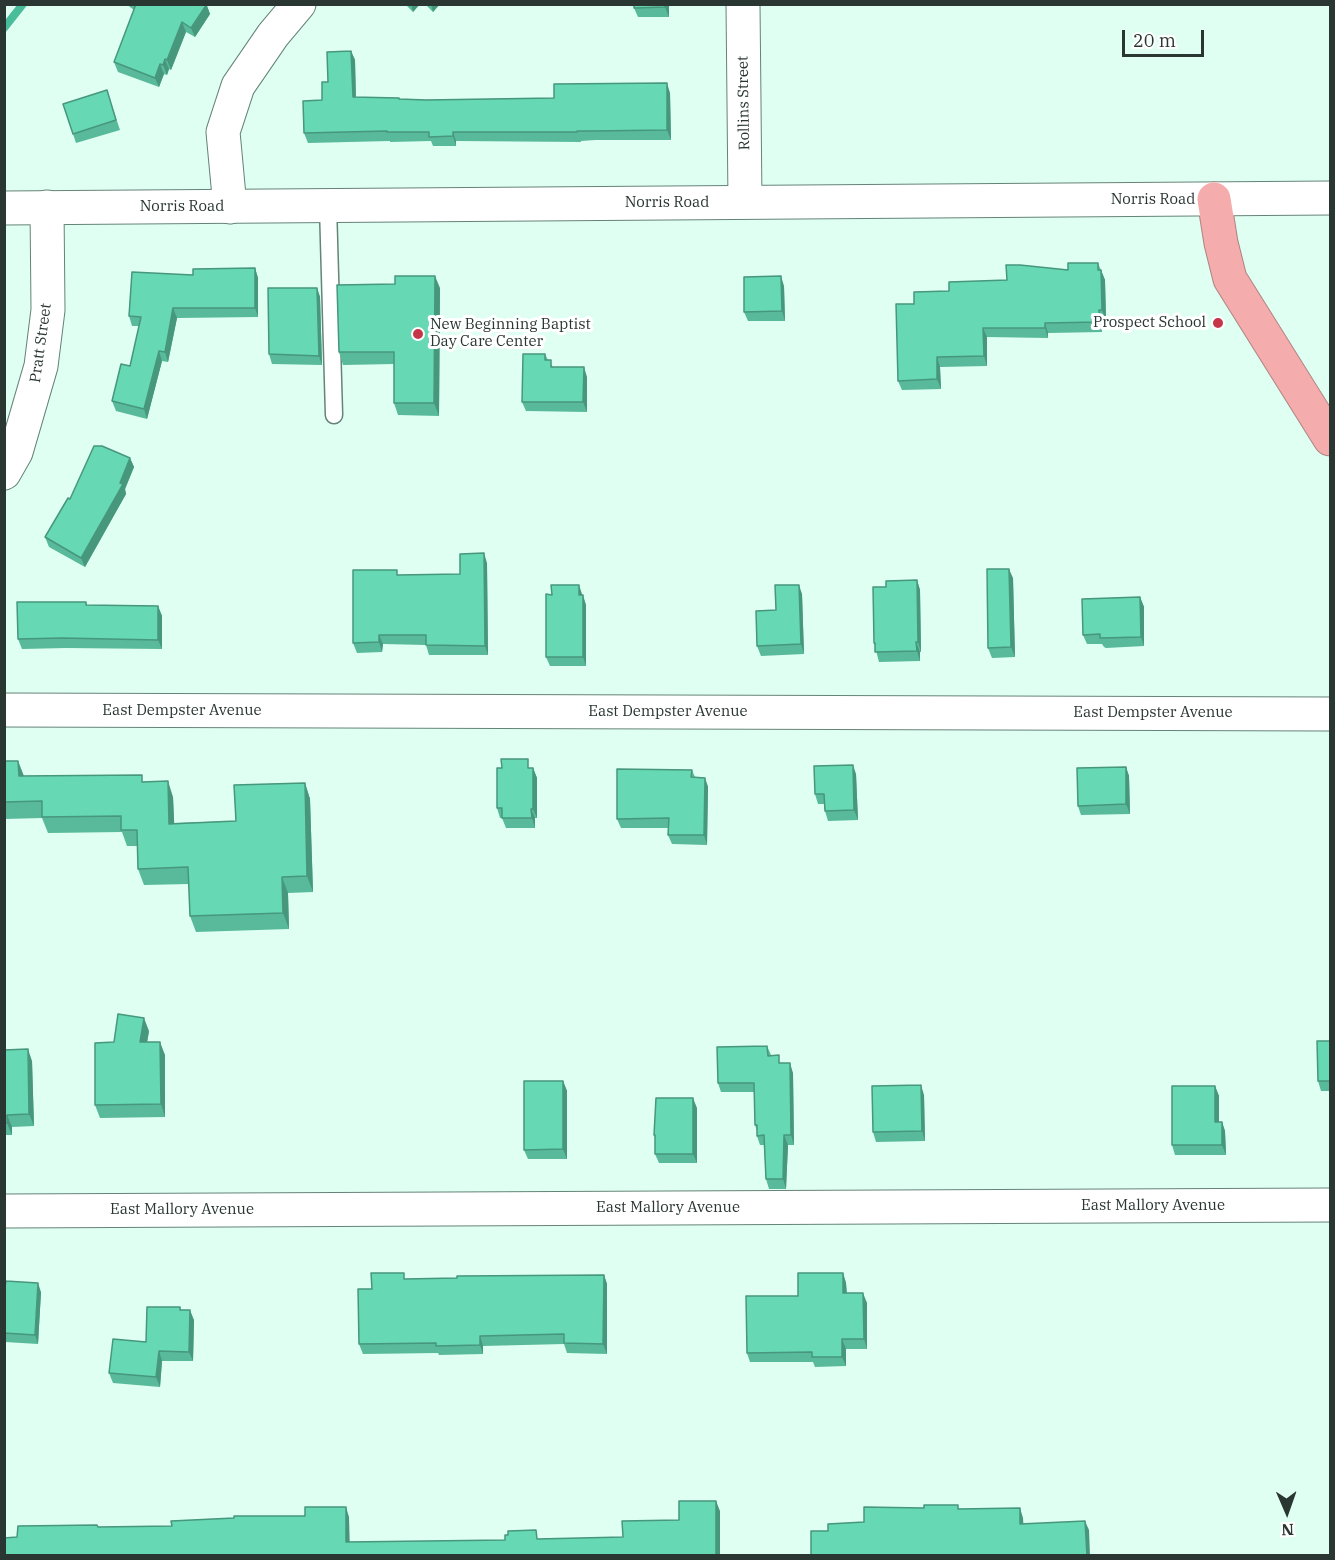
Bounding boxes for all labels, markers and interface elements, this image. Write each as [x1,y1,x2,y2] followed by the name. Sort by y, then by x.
[1125,18,1208,56] scale bar
[1133,29,1176,52] text: 20 m
[734,56,754,150] street label: Rollins Street
[1111,191,1195,209] street label: Norris Road
[625,194,709,212] street label: Norris Road
[140,198,224,216] street label: Norris Road
[27,302,55,384] street label: Pratt Street
[1093,314,1206,332] place label: Prospect School
[430,316,591,351] place label: New Beginning Baptist Day Care Center
[1211,316,1225,330] marker: Prospect School
[411,327,425,341] marker: New Beginning Baptist Day Care Center
[102,702,262,720] street label: East Dempster Avenue
[588,703,748,721] street label: East Dempster Avenue
[1073,704,1233,722] street label: East Dempster Avenue
[1081,1197,1225,1215] street label: East Mallory Avenue
[596,1199,740,1217] street label: East Mallory Avenue
[110,1201,254,1219] street label: East Mallory Avenue
[1257,1482,1317,1542] north arrow
[1281,1520,1294,1540] text: N

